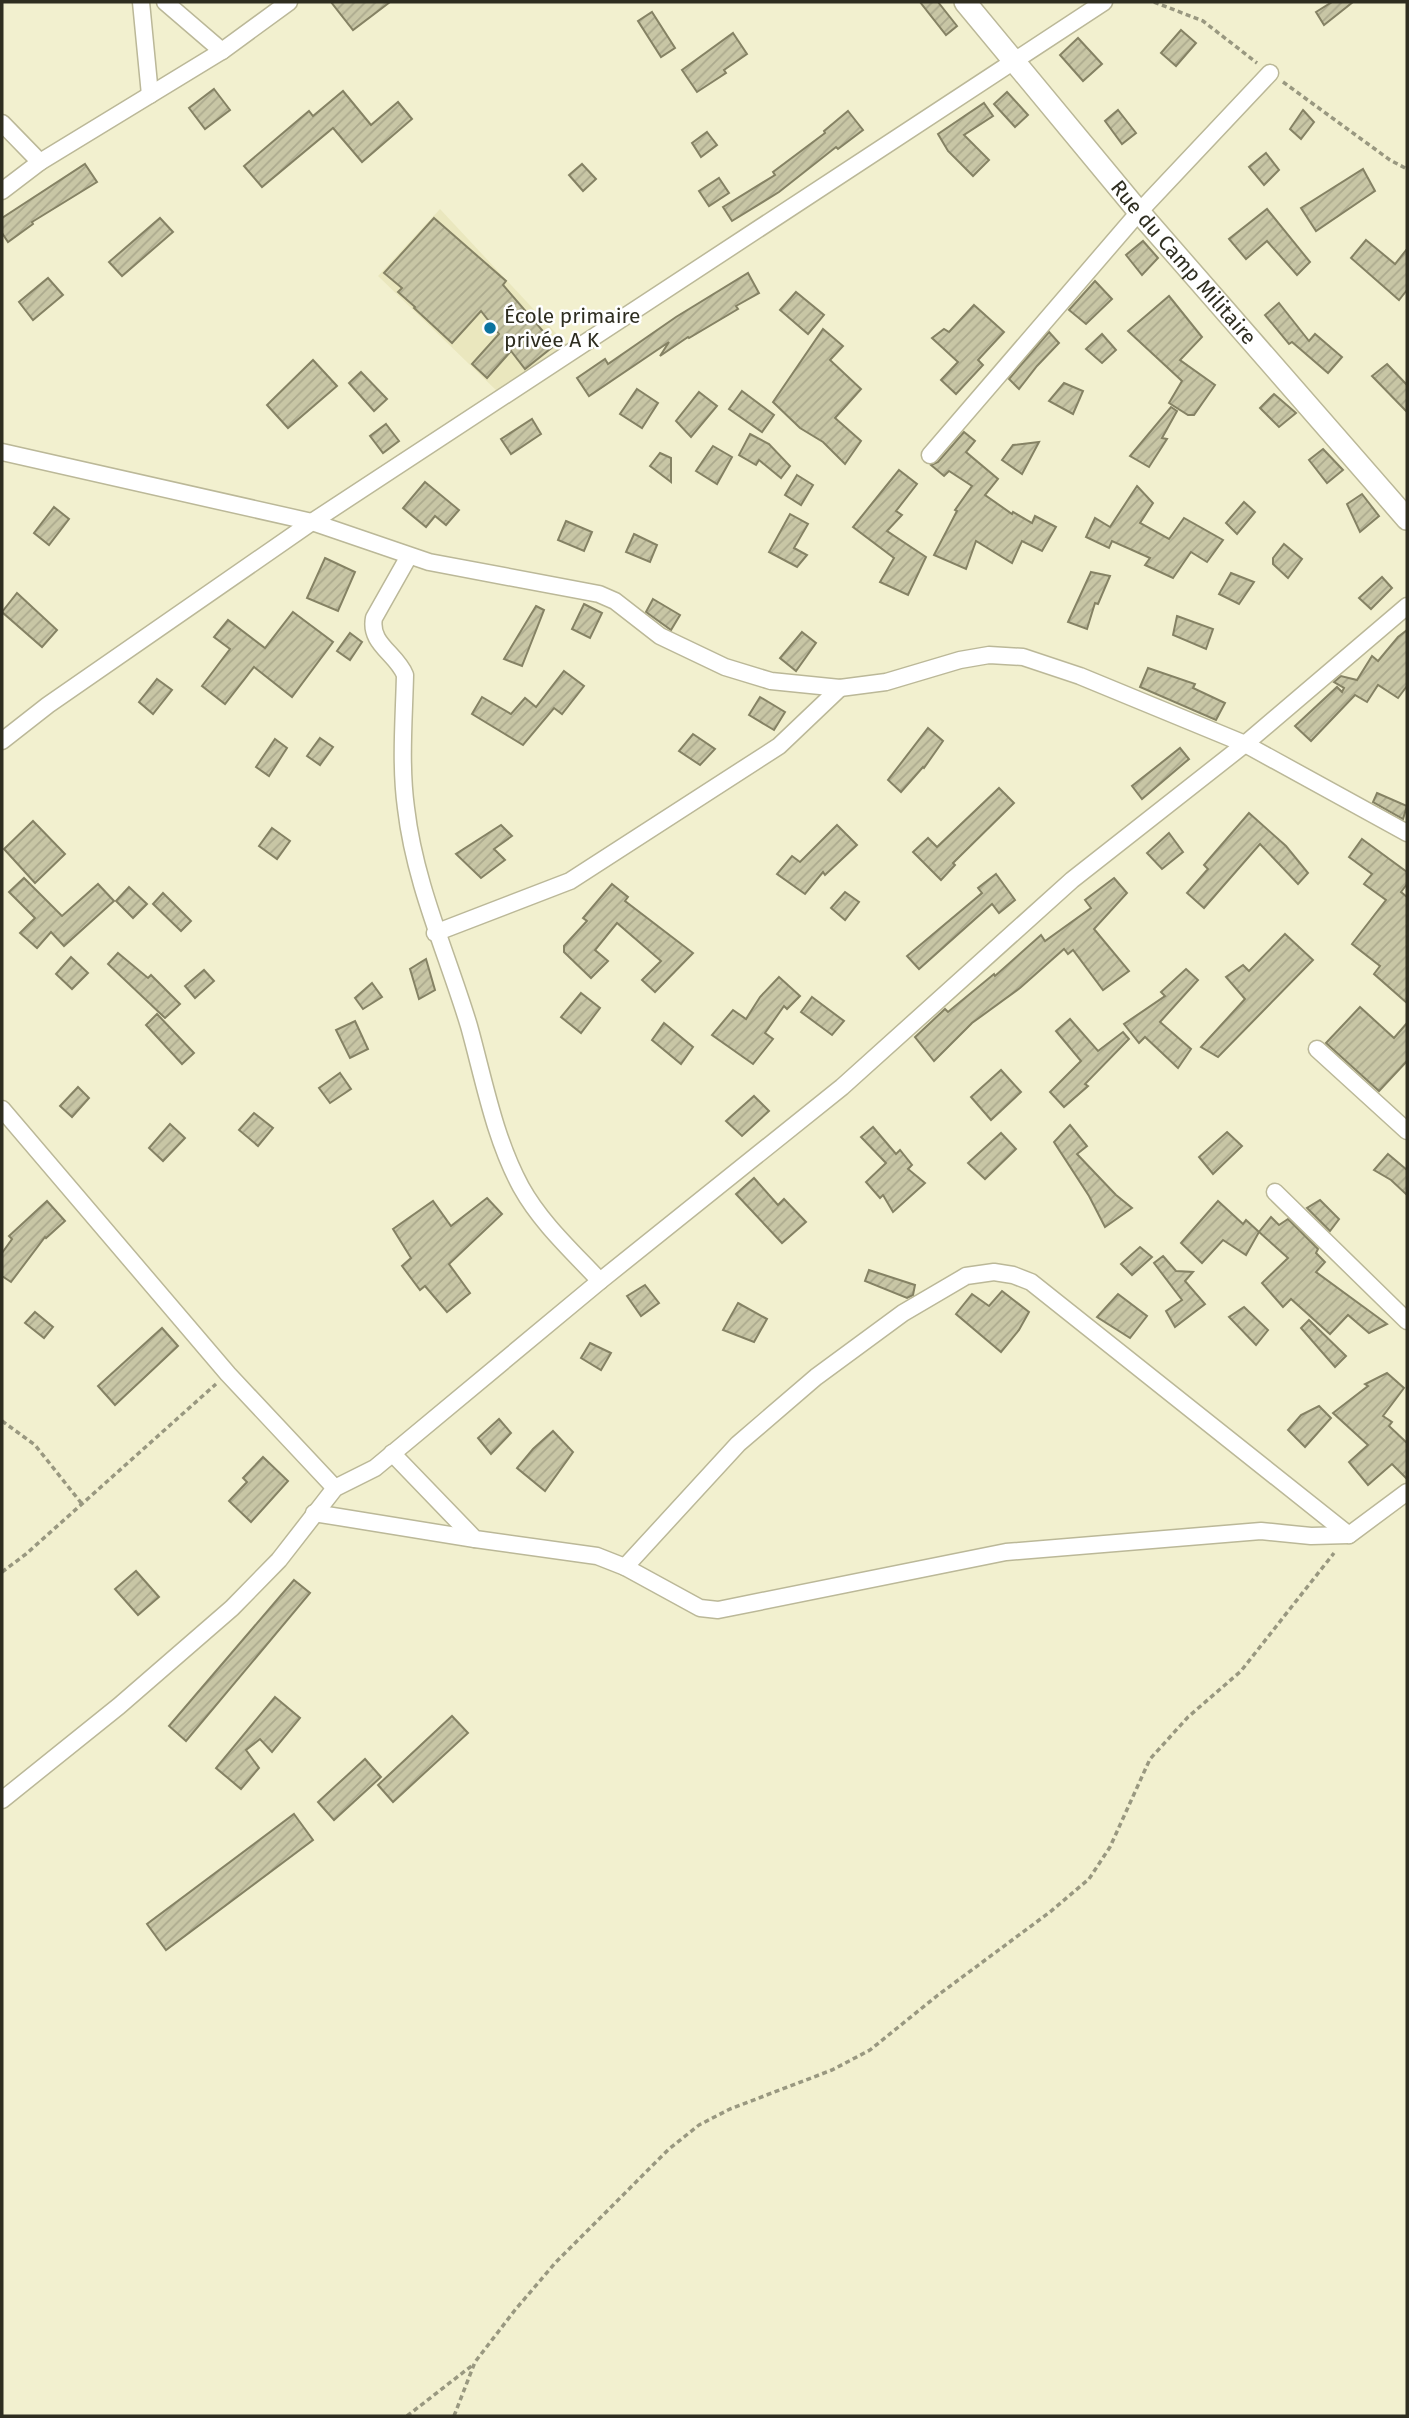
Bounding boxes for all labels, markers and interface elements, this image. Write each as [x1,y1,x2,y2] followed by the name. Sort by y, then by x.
[1105,175,1262,350] street label: Rue du Camp Militaire
[504,303,641,353] place label: École primaire privée A K
[482,320,498,336] marker: École primaire privée A K

